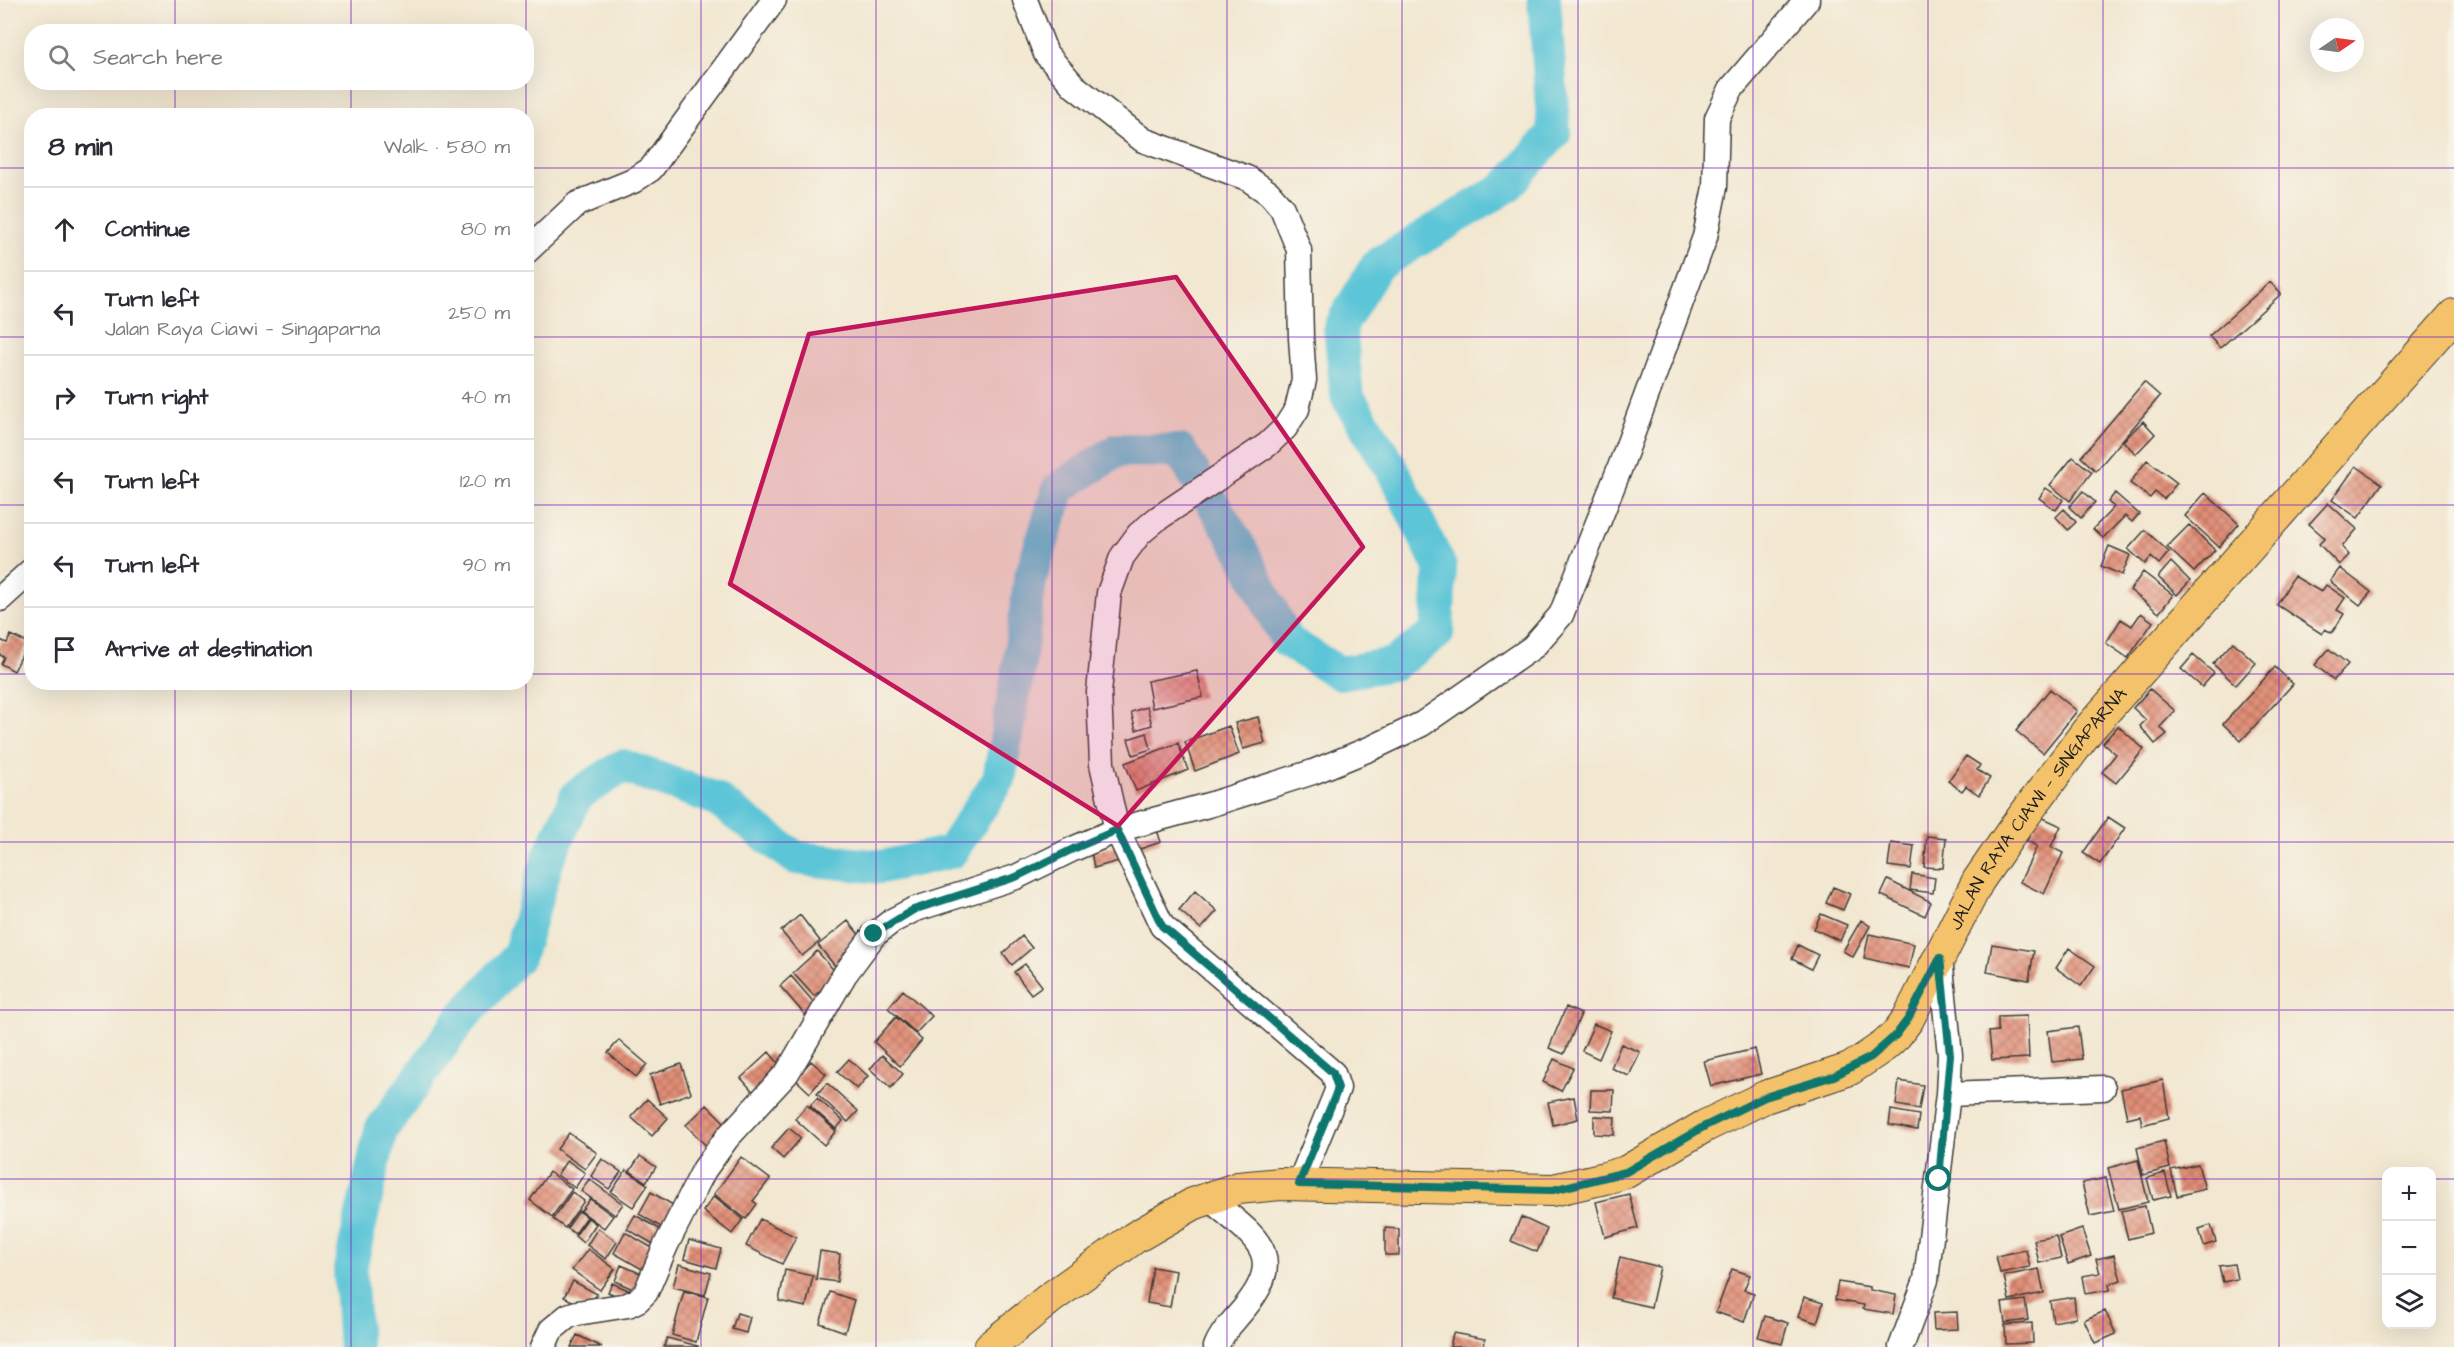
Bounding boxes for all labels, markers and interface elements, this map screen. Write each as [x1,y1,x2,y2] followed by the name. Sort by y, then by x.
[2310,18,2364,72] north arrow
[24,24,534,90] search box
[45,41,78,74] icon: search
[93,42,223,73] text: Search here
[48,129,112,165] text: 8 min
[383,133,510,161] text: Walk · 580 m
[48,213,81,246] icon: ahead
[105,214,190,245] text: Continue
[461,215,510,243] text: 80 m
[105,284,199,315] text: Turn left
[48,297,81,330] icon: left
[448,299,510,327] text: 250 m
[105,315,380,343] text: Jalan Raya Ciawi — Singaparna
[48,381,81,414] icon: right
[105,382,208,413] text: Turn right
[460,383,510,411] text: 40 m
[48,465,81,498] icon: left
[105,466,199,497] text: Turn left
[460,467,510,495] text: 120 m
[48,549,81,582] icon: left
[105,550,199,581] text: Turn left
[462,551,510,579] text: 90 m
[48,633,81,666] icon: arrive
[105,634,312,665] text: Arrive at destination
[1943,682,2133,934] street label: JALAN RAYA CIAWI — SINGAPARNA
[860,920,886,946] route end
[1925,1165,1951,1191] route start
[2382,1167,2436,1329] map controls
[2382,1167,2436,1221] button: +
[2382,1221,2436,1275] button: −
[2382,1275,2436,1329] button: layers

